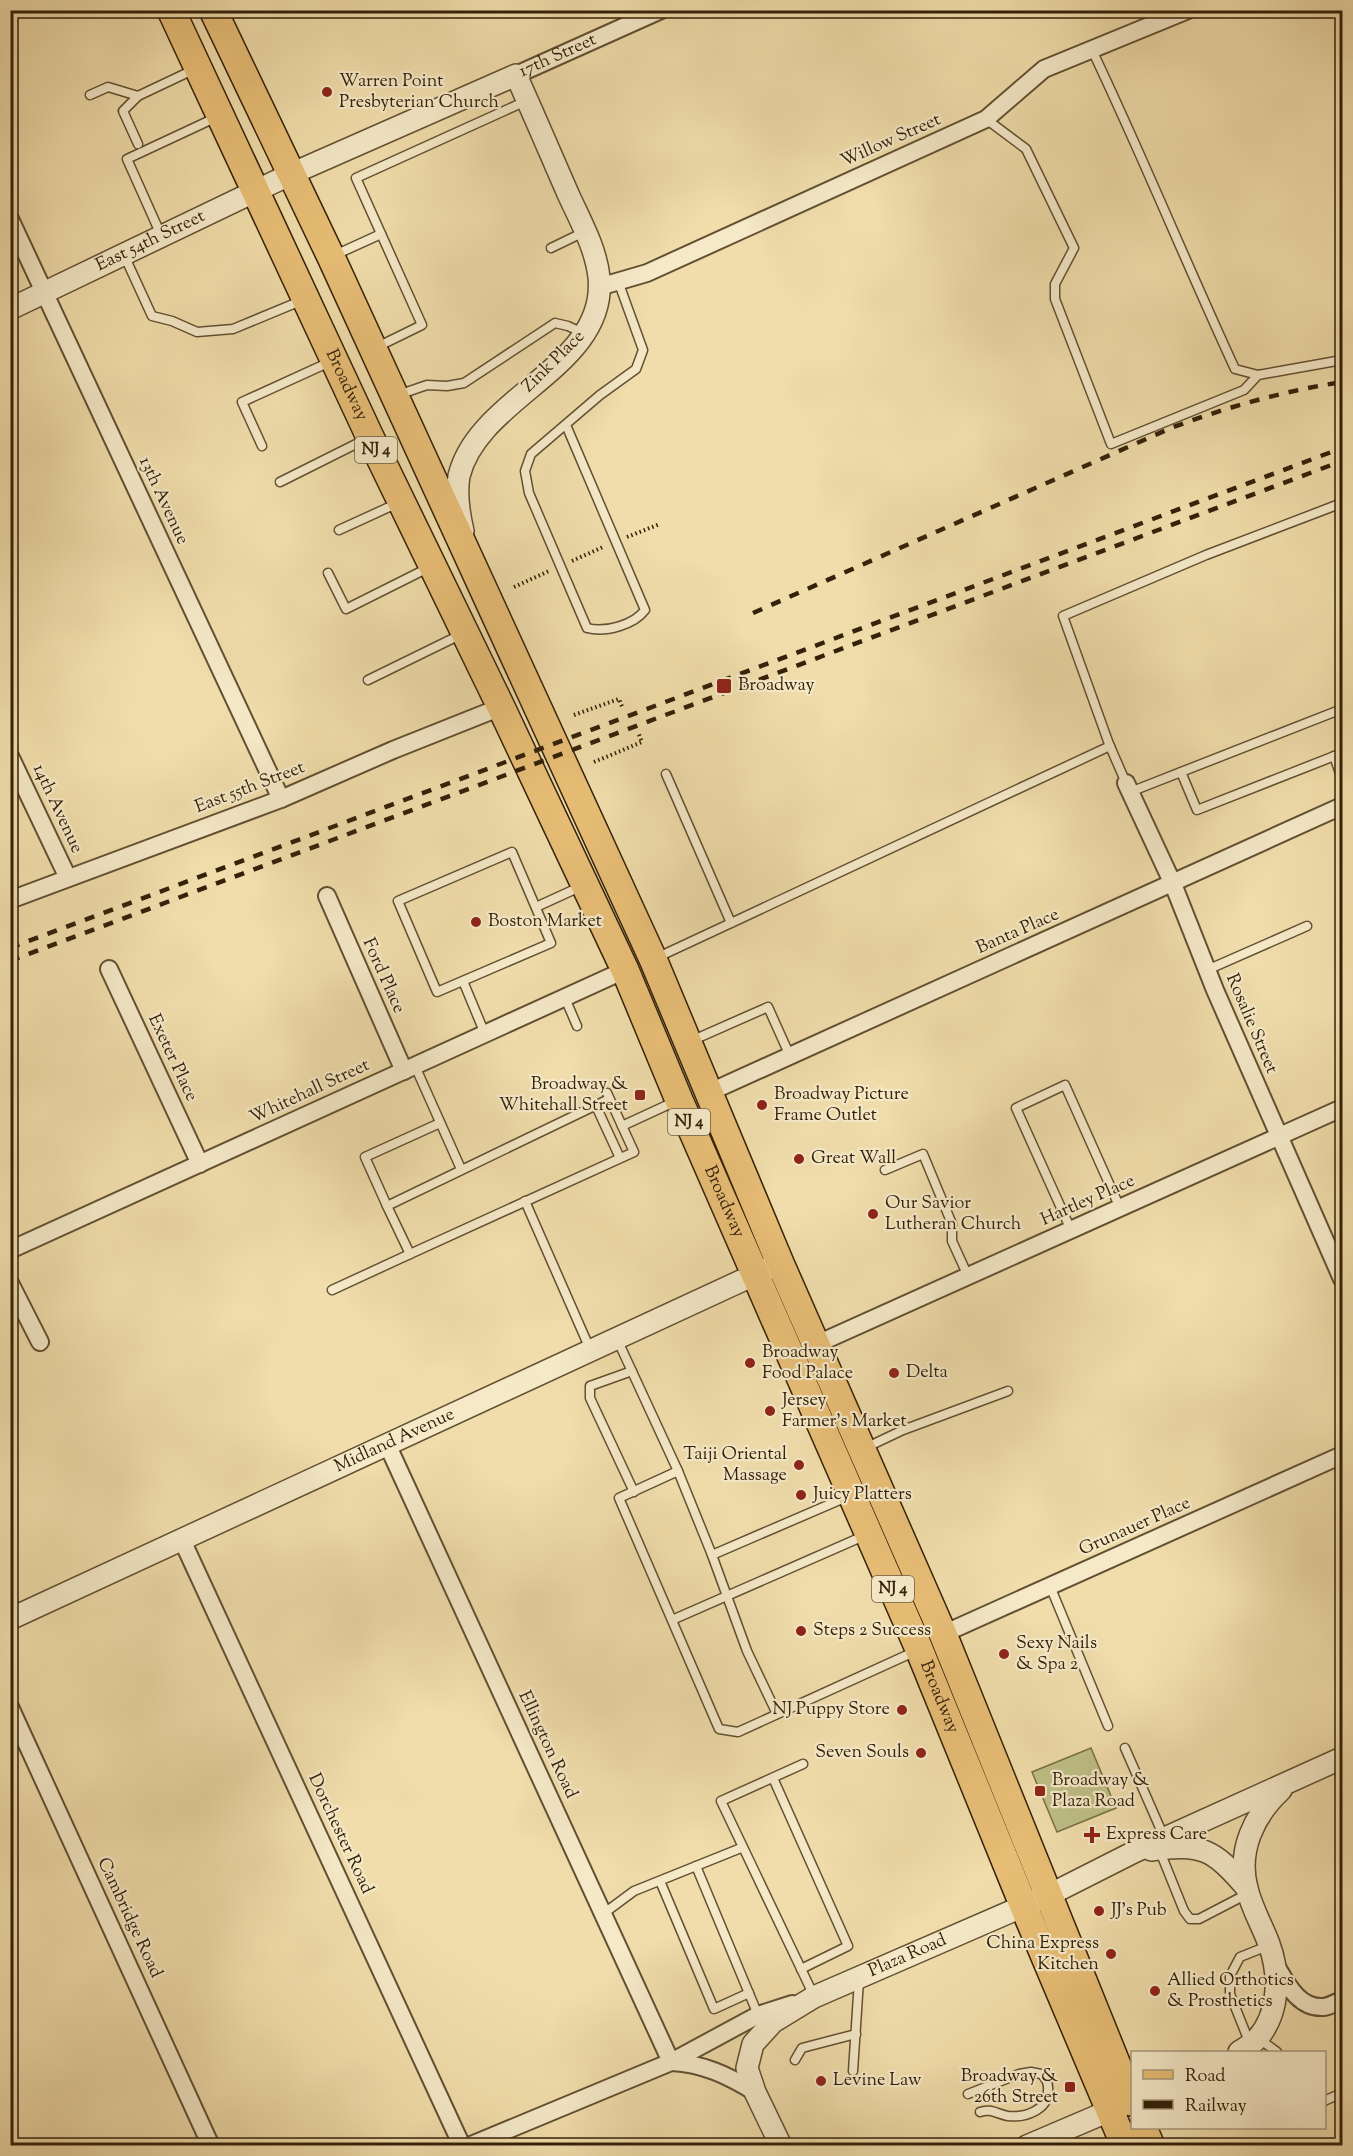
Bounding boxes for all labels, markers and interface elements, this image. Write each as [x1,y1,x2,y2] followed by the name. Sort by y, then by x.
[515,28,601,85] street label: 17th Street
[339,69,499,116] place label: Warren Point Presbyterian Church
[320,85,334,99] marker: Warren Point Presbyterian Church
[837,107,945,175] street label: Willow Street
[92,204,210,279] street label: East 54th Street
[517,325,591,399] street label: Zink Place
[318,345,374,425] street label: Broadway
[355,437,397,463] road number: NJ 4
[131,453,195,549] street label: 13th Avenue
[738,673,814,699] place label: Broadway
[715,677,733,695] marker: Broadway
[191,755,309,821] street label: East 55th Street
[25,760,89,858] street label: 14th Avenue
[972,902,1064,962] street label: Banta Place
[488,909,602,935] place label: Boston Market
[469,915,483,929] marker: Boston Market
[355,934,411,1018] street label: Ford Place
[1218,970,1284,1078] street label: Rosalie Street
[140,1010,204,1106] street label: Exeter Place
[246,1053,374,1131] street label: Whitehall Street
[499,1072,628,1119] place label: Broadway & Whitehall Street
[774,1082,909,1129] place label: Broadway Picture Frame Outlet
[633,1088,647,1102] marker: Broadway & Whitehall Street
[755,1098,769,1112] marker: Broadway Picture Frame Outlet
[668,1109,710,1135] road number: NJ 4
[811,1146,896,1172] place label: Great Wall
[792,1152,806,1166] marker: Great Wall
[696,1162,751,1242] street label: Broadway
[1037,1169,1139,1233] street label: Hartley Place
[885,1191,1022,1238] place label: Our Savior Lutheran Church
[866,1207,880,1221] marker: Our Savior Lutheran Church
[762,1340,853,1387] place label: Broadway Food Palace
[743,1356,757,1370] marker: Broadway Food Palace
[906,1360,948,1386] place label: Delta
[887,1366,901,1380] marker: Delta
[781,1388,907,1435] place label: Jersey Farmer’s Market
[330,1402,459,1480] street label: Midland Avenue
[763,1404,777,1418] marker: Jersey Farmer’s Market
[683,1442,787,1489] place label: Taiji Oriental Massage
[792,1458,806,1472] marker: Taiji Oriental Massage
[812,1482,912,1508] place label: Juicy Platters
[794,1488,808,1502] marker: Juicy Platters
[1075,1491,1195,1563] street label: Grunauer Place
[872,1576,914,1602] road number: NJ 4
[813,1618,931,1644] place label: Steps 2 Success
[794,1624,808,1638] marker: Steps 2 Success
[1016,1631,1097,1678] place label: Sexy Nails & Spa 2
[997,1647,1011,1661] marker: Sexy Nails & Spa 2
[912,1657,965,1738] street label: Broadway
[511,1687,583,1803] street label: Ellington Road
[772,1697,890,1723] place label: NJ Puppy Store
[895,1703,909,1717] marker: NJ Puppy Store
[815,1740,909,1766] place label: Seven Souls
[914,1746,928,1760] marker: Seven Souls
[1052,1768,1149,1815] place label: Broadway & Plaza Road
[301,1769,379,1899] street label: Dorchester Road
[1033,1784,1047,1798] marker: Broadway & Plaza Road
[1106,1822,1207,1848] place label: Express Care
[1083,1826,1101,1844] marker: Express Care
[90,1853,168,1983] street label: Cambridge Road
[1110,1898,1167,1924] place label: JJ’s Pub
[1092,1904,1106,1918] marker: JJ’s Pub
[865,1928,951,1985] street label: Plaza Road
[986,1931,1099,1978] place label: China Express Kitchen
[1104,1947,1118,1961] marker: China Express Kitchen
[1167,1968,1294,2015] place label: Allied Orthotics & Prosthetics
[1148,1984,1162,1998] marker: Allied Orthotics & Prosthetics
[1131,2051,1326,2129] legend
[961,2064,1058,2111] place label: Broadway & 26th Street
[1185,2064,1225,2090] text: Road
[833,2068,922,2094] place label: Levine Law
[814,2074,828,2088] marker: Levine Law
[1063,2080,1077,2094] marker: Broadway & 26th Street
[1185,2094,1247,2120] text: Railway

